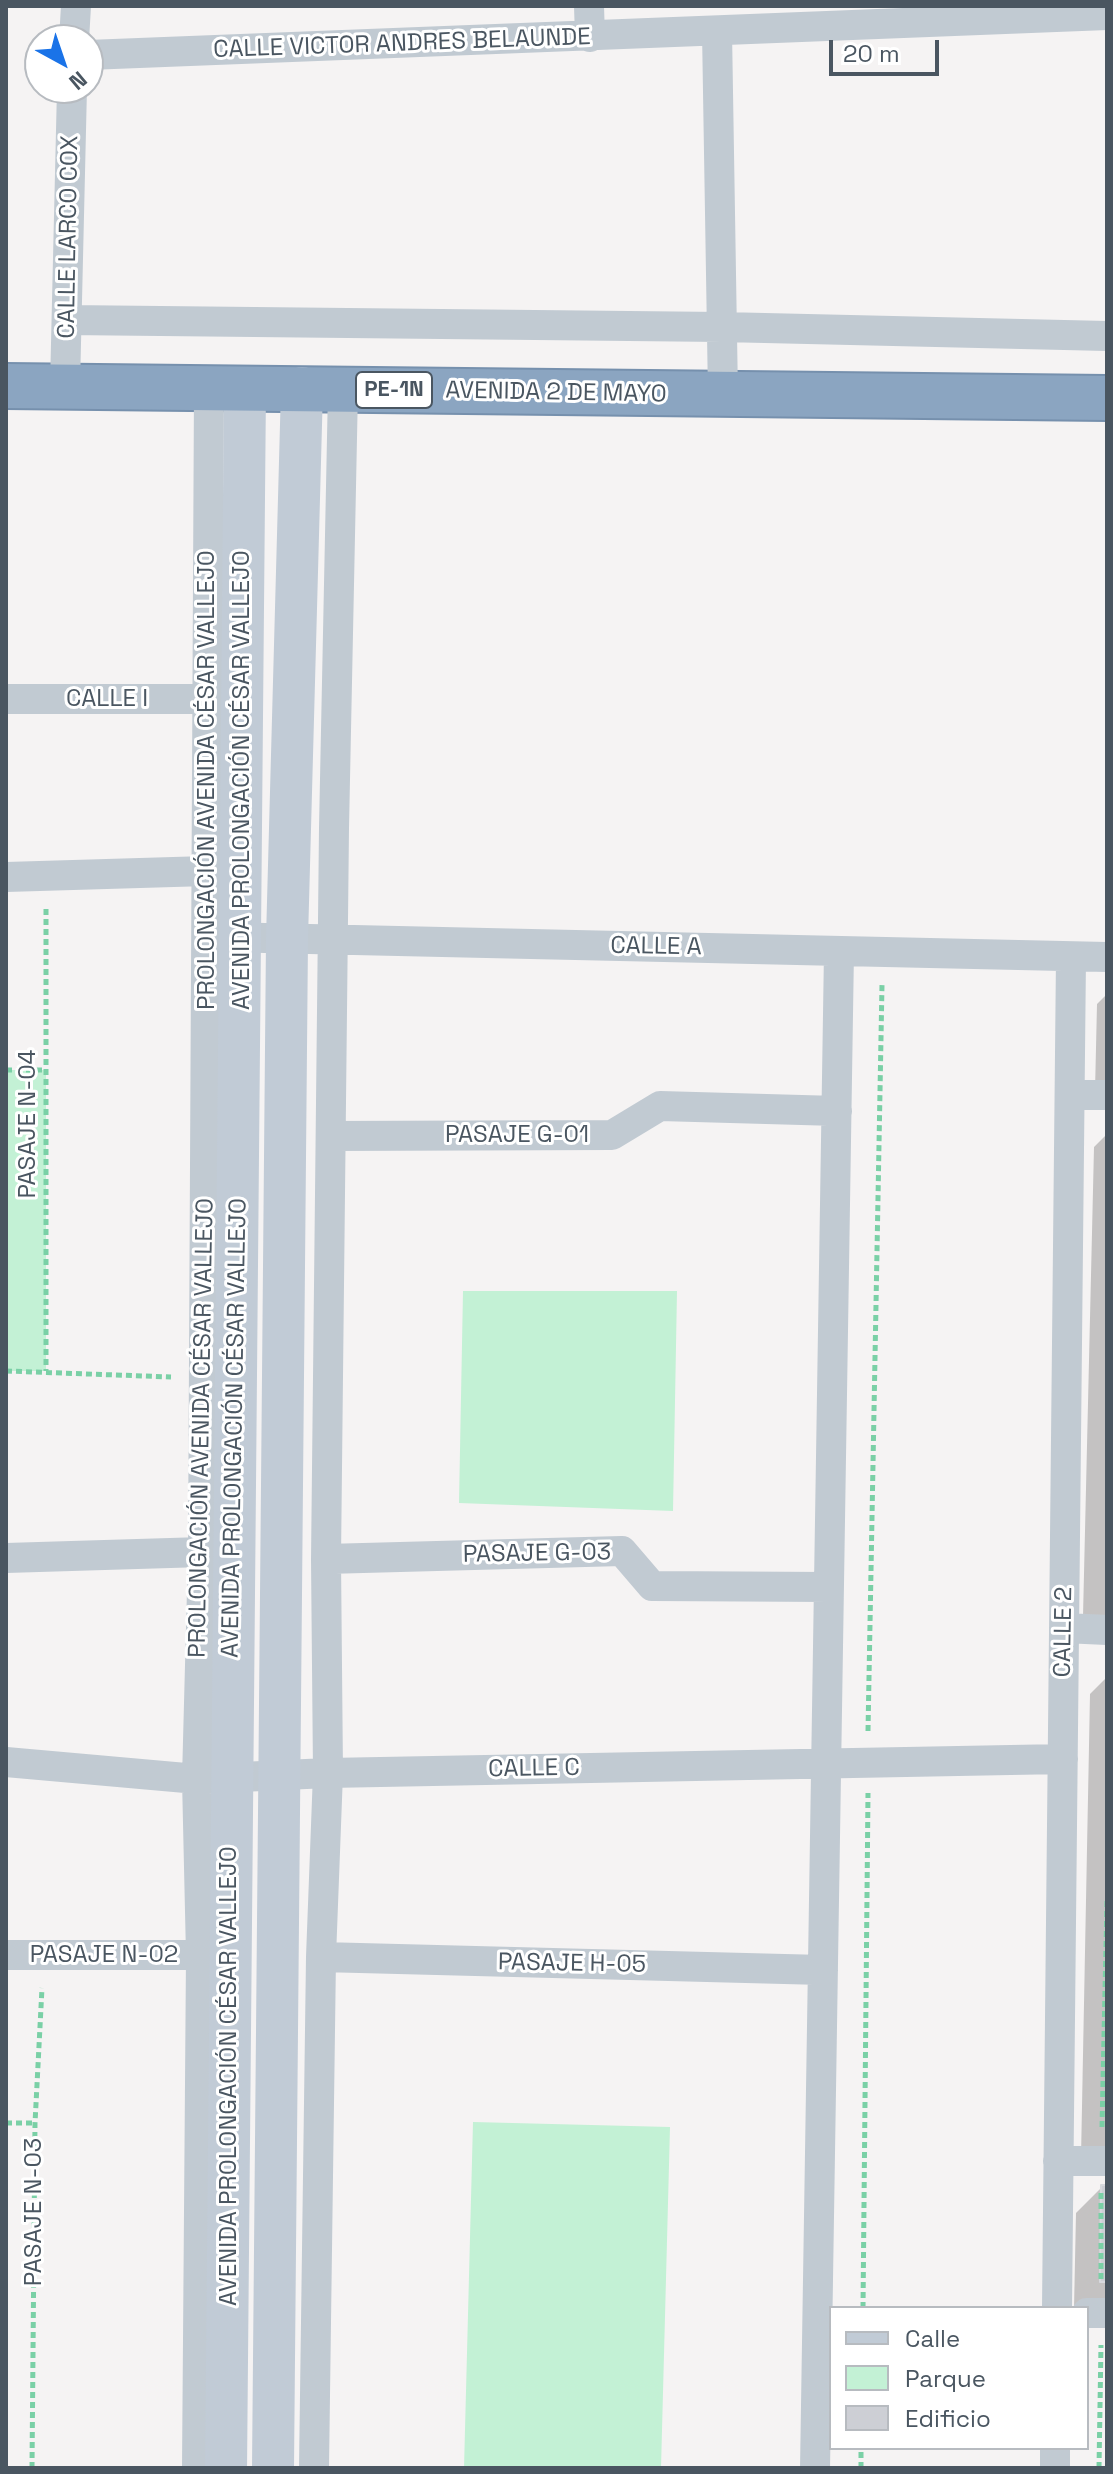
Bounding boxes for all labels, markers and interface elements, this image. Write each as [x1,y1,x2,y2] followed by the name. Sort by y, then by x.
[213,23,591,65] street label: CALLE VICTOR ANDRES BELAUNDE
[24,24,104,104] north arrow
[833,24,943,74] scale bar
[843,38,900,69] text: 20 m
[63,65,93,96] text: N
[53,135,85,339] street label: CALLE LARCO COX
[356,372,432,408] road number: PE-1N
[445,377,667,409] street label: AVENIDA 2 DE MAYO
[193,550,221,1010] street label: PROLONGACIÓN AVENIDA CÉSAR VALLEJO
[228,550,256,1010] street label: AVENIDA PROLONGACIÓN CÉSAR VALLEJO
[66,685,148,713] street label: CALLE I
[610,932,702,962] street label: CALLE A
[14,1049,42,1199] street label: PASAJE N-04
[445,1121,589,1149] street label: PASAJE G-01
[184,1198,220,1658] street label: PROLONGACIÓN AVENIDA CÉSAR VALLEJO
[217,1198,253,1658] street label: AVENIDA PROLONGACIÓN CÉSAR VALLEJO
[463,1538,611,1570] street label: PASAJE G-03
[1049,1586,1079,1678] street label: CALLE 2
[488,1754,580,1784] street label: CALLE C
[215,1846,243,2306] street label: AVENIDA PROLONGACIÓN CÉSAR VALLEJO
[30,1941,178,1969] street label: PASAJE N-02
[498,1948,646,1980] street label: PASAJE H-05
[20,2138,48,2286] street label: PASAJE N-03
[829,2306,1089,2450] legend
[905,2323,960,2354] text: Calle
[905,2363,986,2394] text: Parque
[905,2403,991,2434] text: Edificio

